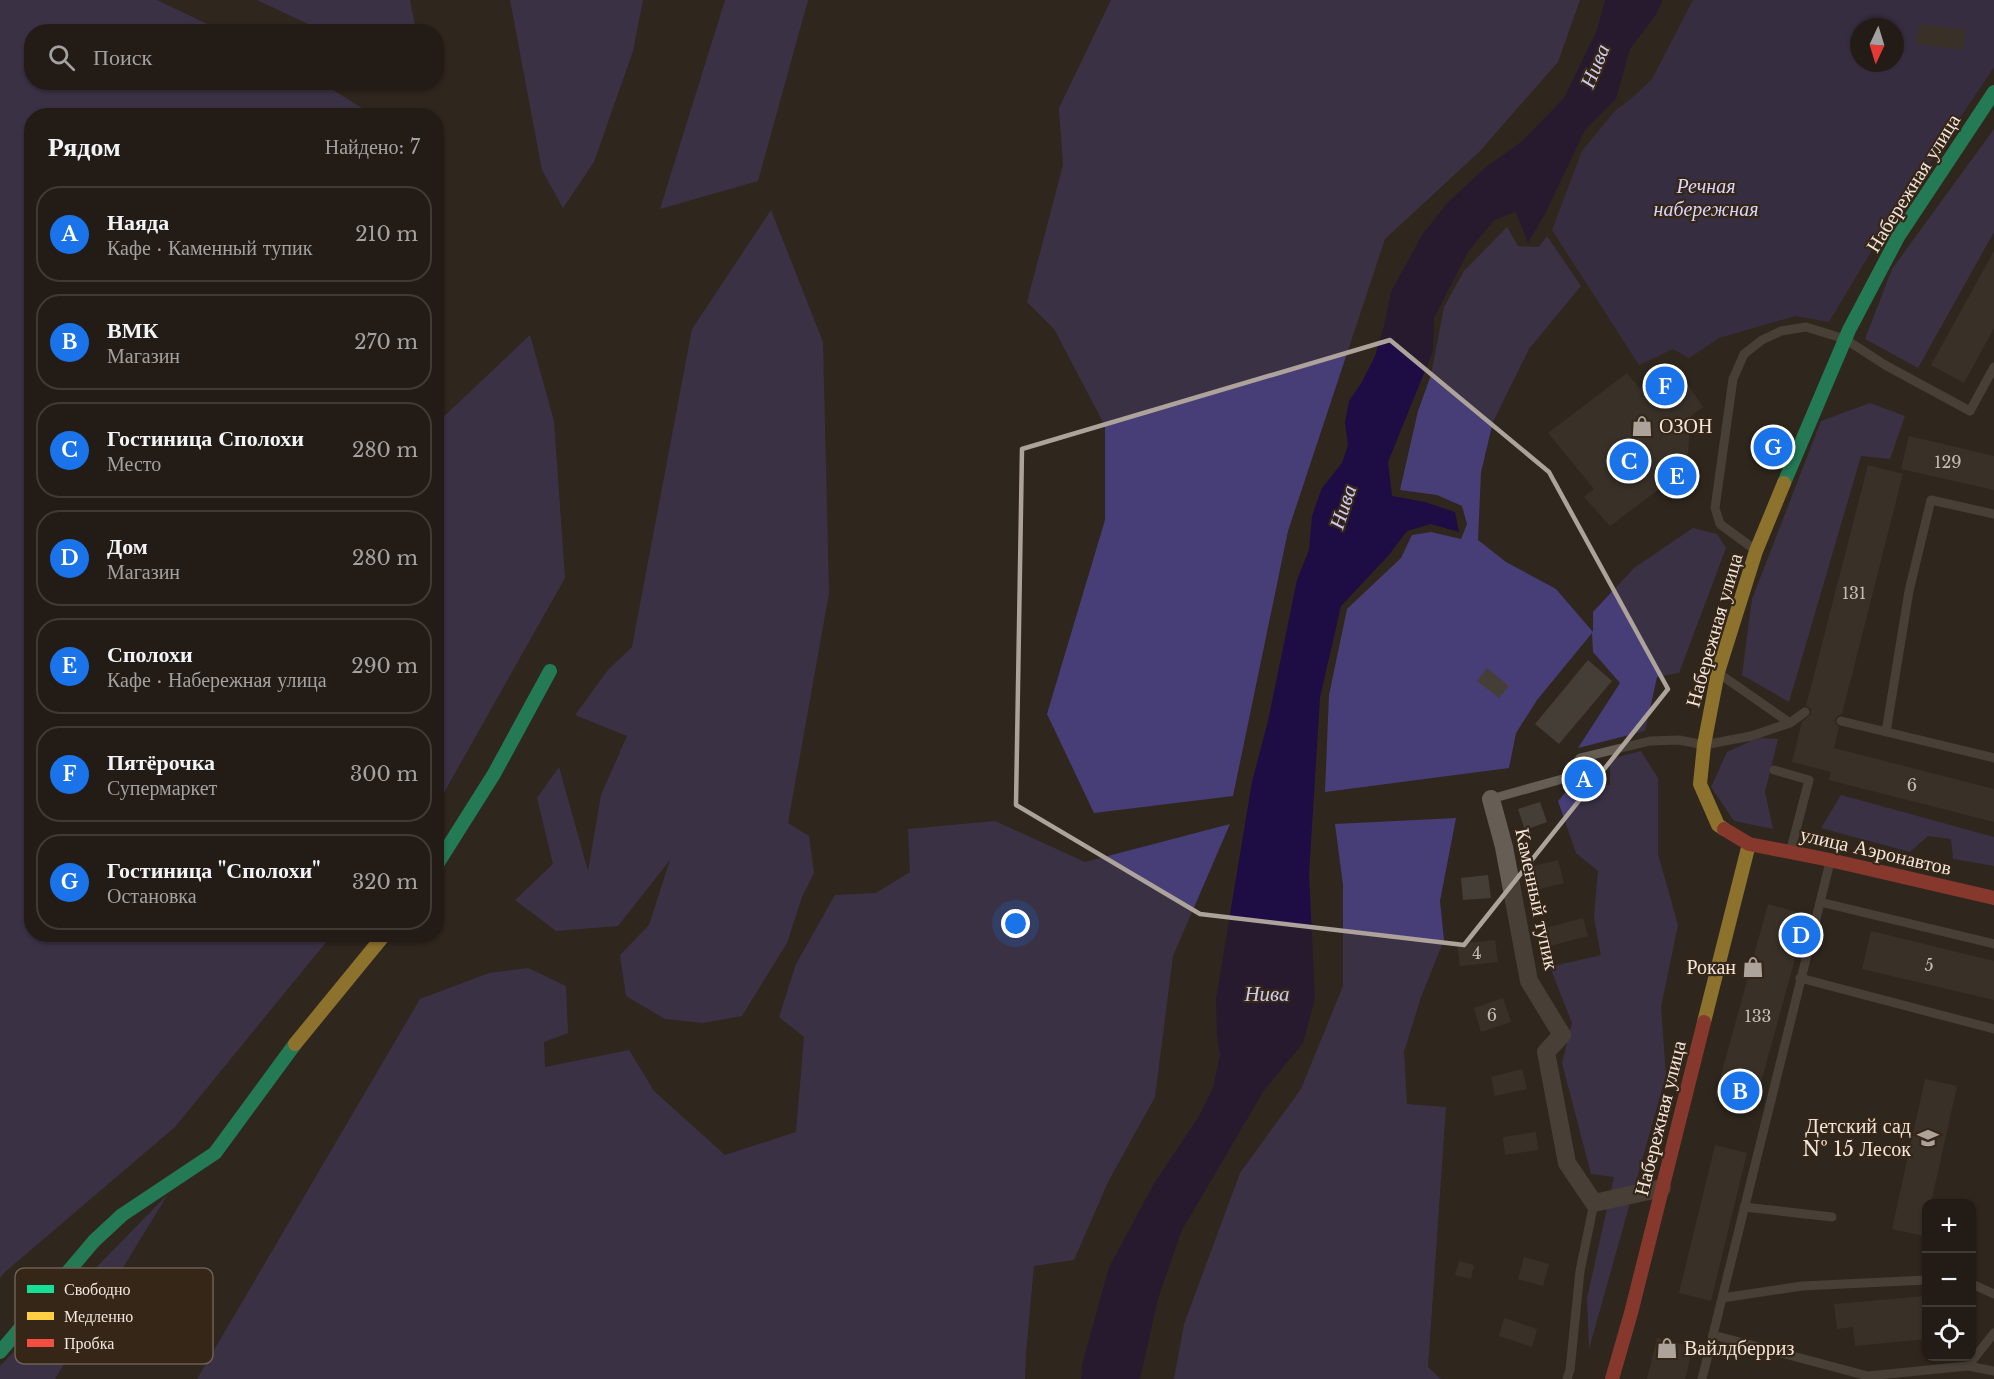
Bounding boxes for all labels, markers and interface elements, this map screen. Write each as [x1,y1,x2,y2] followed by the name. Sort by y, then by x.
[1850,18,1904,72] north arrow
[24,24,444,90] search box
[1574,40,1616,93] water label: Нива
[45,41,78,74] icon: search
[93,44,152,71] text: Поиск
[1861,109,1965,257] street label: Набережная улица
[48,131,121,163] text: Рядом
[325,135,420,159] text: Найдено: 7
[1653,174,1759,221] park label: Речная набережная
[107,209,169,236] text: Наяда
[61,222,78,246] text: A
[355,222,418,246] text: 210 m
[107,236,312,260] text: Кафе · Каменный тупик
[107,317,158,344] text: ВМК
[62,330,77,354] text: B
[354,330,418,354] text: 270 m
[107,344,180,368] text: Магазин
[1646,364,1684,408] pin: F
[1630,414,1654,438] shop icon: ОЗОН
[1659,414,1712,438] place label: ОЗОН
[1754,424,1792,470] pin: G
[107,425,304,452] text: Гостиница Сполохи
[61,438,78,462] text: C
[352,438,418,462] text: 280 m
[1610,438,1648,484] pin: C
[107,452,161,476] text: Место
[1934,452,1962,472] house number: 129
[1658,454,1696,498] pin: E
[1323,482,1362,533] water label: Нива
[107,533,148,560] text: Дом
[60,546,79,570] text: D
[352,546,418,570] text: 280 m
[1681,550,1747,710] street label: Набережная улица
[107,560,180,584] text: Магазин
[1842,583,1866,603] house number: 131
[107,641,193,668] text: Сполохи
[62,654,77,678] text: E
[351,654,418,678] text: 290 m
[107,668,327,692] text: Кафе · Набережная улица
[107,749,215,776] text: Пятёрочка
[1564,756,1604,802] pin: A
[63,762,76,786] text: F
[350,762,418,786] text: 300 m
[1907,775,1917,795] house number: 6
[107,776,217,800] text: Супермаркет
[1798,822,1954,880] street label: улица Аэронавтов
[1510,826,1564,972] street label: Каменный тупик
[107,857,321,884] text: Гостиница "Сполохи"
[61,870,78,894] text: G
[352,870,418,894] text: 320 m
[107,884,197,908] text: Остановка
[1001,909,1030,938] your location
[1782,912,1820,958] pin: D
[1472,943,1482,963] house number: 4
[1686,955,1736,979] place label: Рокан
[1741,955,1765,979] shop icon: Рокан
[1924,955,1934,975] house number: 5
[1243,981,1290,1007] water label: Нива
[1487,1005,1497,1025] house number: 6
[1745,1006,1771,1026] house number: 133
[1629,1038,1691,1198] street label: Набережная улица
[1720,1068,1760,1114] pin: B
[1802,1114,1911,1161] place label: Детский сад № 15 Лесок
[1916,1126,1940,1150] school or university icon: Детский сад № 15 Лесок
[1922,1199,1976,1361] map controls
[1922,1199,1976,1253] button: +
[1922,1253,1976,1307] button: −
[15,1268,213,1364] legend
[64,1279,131,1299] text: Свободно
[64,1306,133,1326] text: Медленно
[1922,1307,1976,1361] button: locate
[64,1333,114,1353] text: Пробка
[1655,1336,1679,1360] shop icon: Вайлдберриз
[1684,1336,1795,1360] place label: Вайлдберриз

